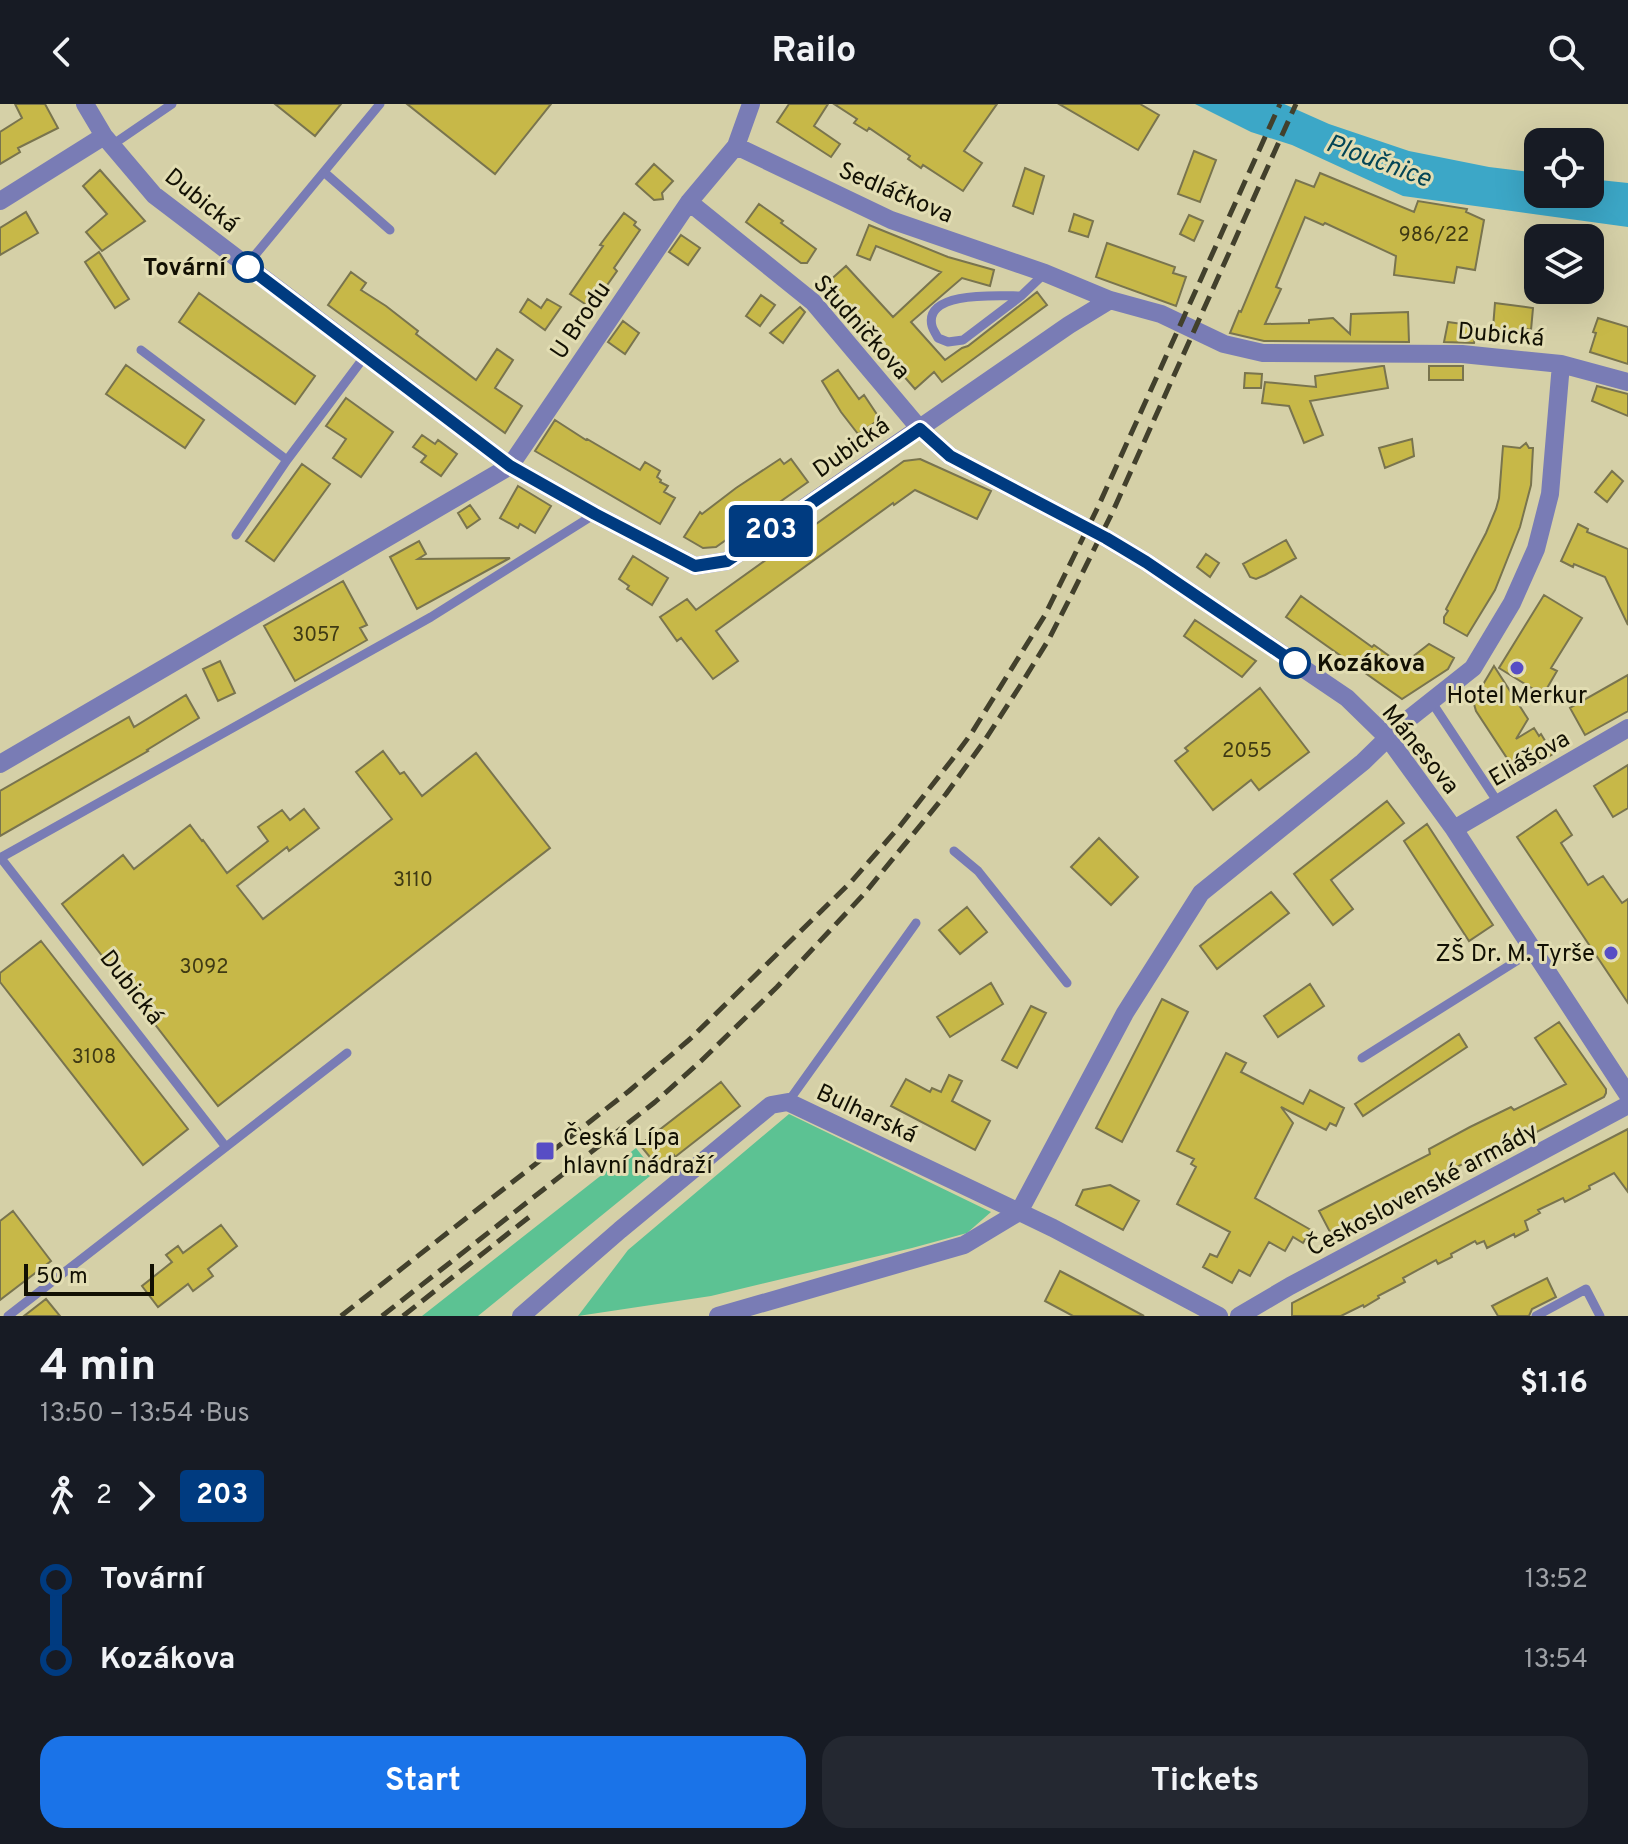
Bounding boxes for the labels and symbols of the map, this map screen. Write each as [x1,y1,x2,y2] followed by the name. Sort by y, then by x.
[1321,128,1436,197] water label: Ploučnice
[833,156,957,231] street label: Sedláčkova
[158,163,244,241] street label: Dubická
[1399,223,1469,249] house number: 986/22
[233,252,263,282] marker: Tovární
[143,254,228,284] place label: Tovární
[806,270,915,387] street label: Studničkova
[545,276,619,366] street label: U Brodu
[1456,317,1545,355] street label: Dubická
[808,411,896,486] street label: Dubická
[725,505,817,557] line badge: 203
[292,623,340,649] house number: 3057
[1280,648,1310,678] marker: Kozákova
[1317,650,1425,680] place label: Kozákova
[1508,659,1526,677] marker: Hotel Merkur
[1447,682,1587,712] place label: Hotel Merkur
[1374,699,1465,801] street label: Mánesova
[1484,725,1576,795] street label: Eliášova
[1222,739,1272,765] house number: 2055
[393,868,433,894] house number: 3110
[1435,938,1595,970] place label: ZŠ Dr. M. Tyrše
[1602,944,1620,962] marker: ZŠ Dr. M. Tyrše
[92,945,169,1032] street label: Dubická
[180,955,228,981] house number: 3092
[72,1045,116,1071] house number: 3108
[811,1078,921,1151] street label: Bulharská
[1301,1115,1544,1264] street label: Československé armády
[563,1122,714,1182] place label: Česká Lípa hlavní nádraží
[534,1140,556,1162] marker: Česká Lípa hlavní nádraží
[24,1260,154,1296] scale bar

